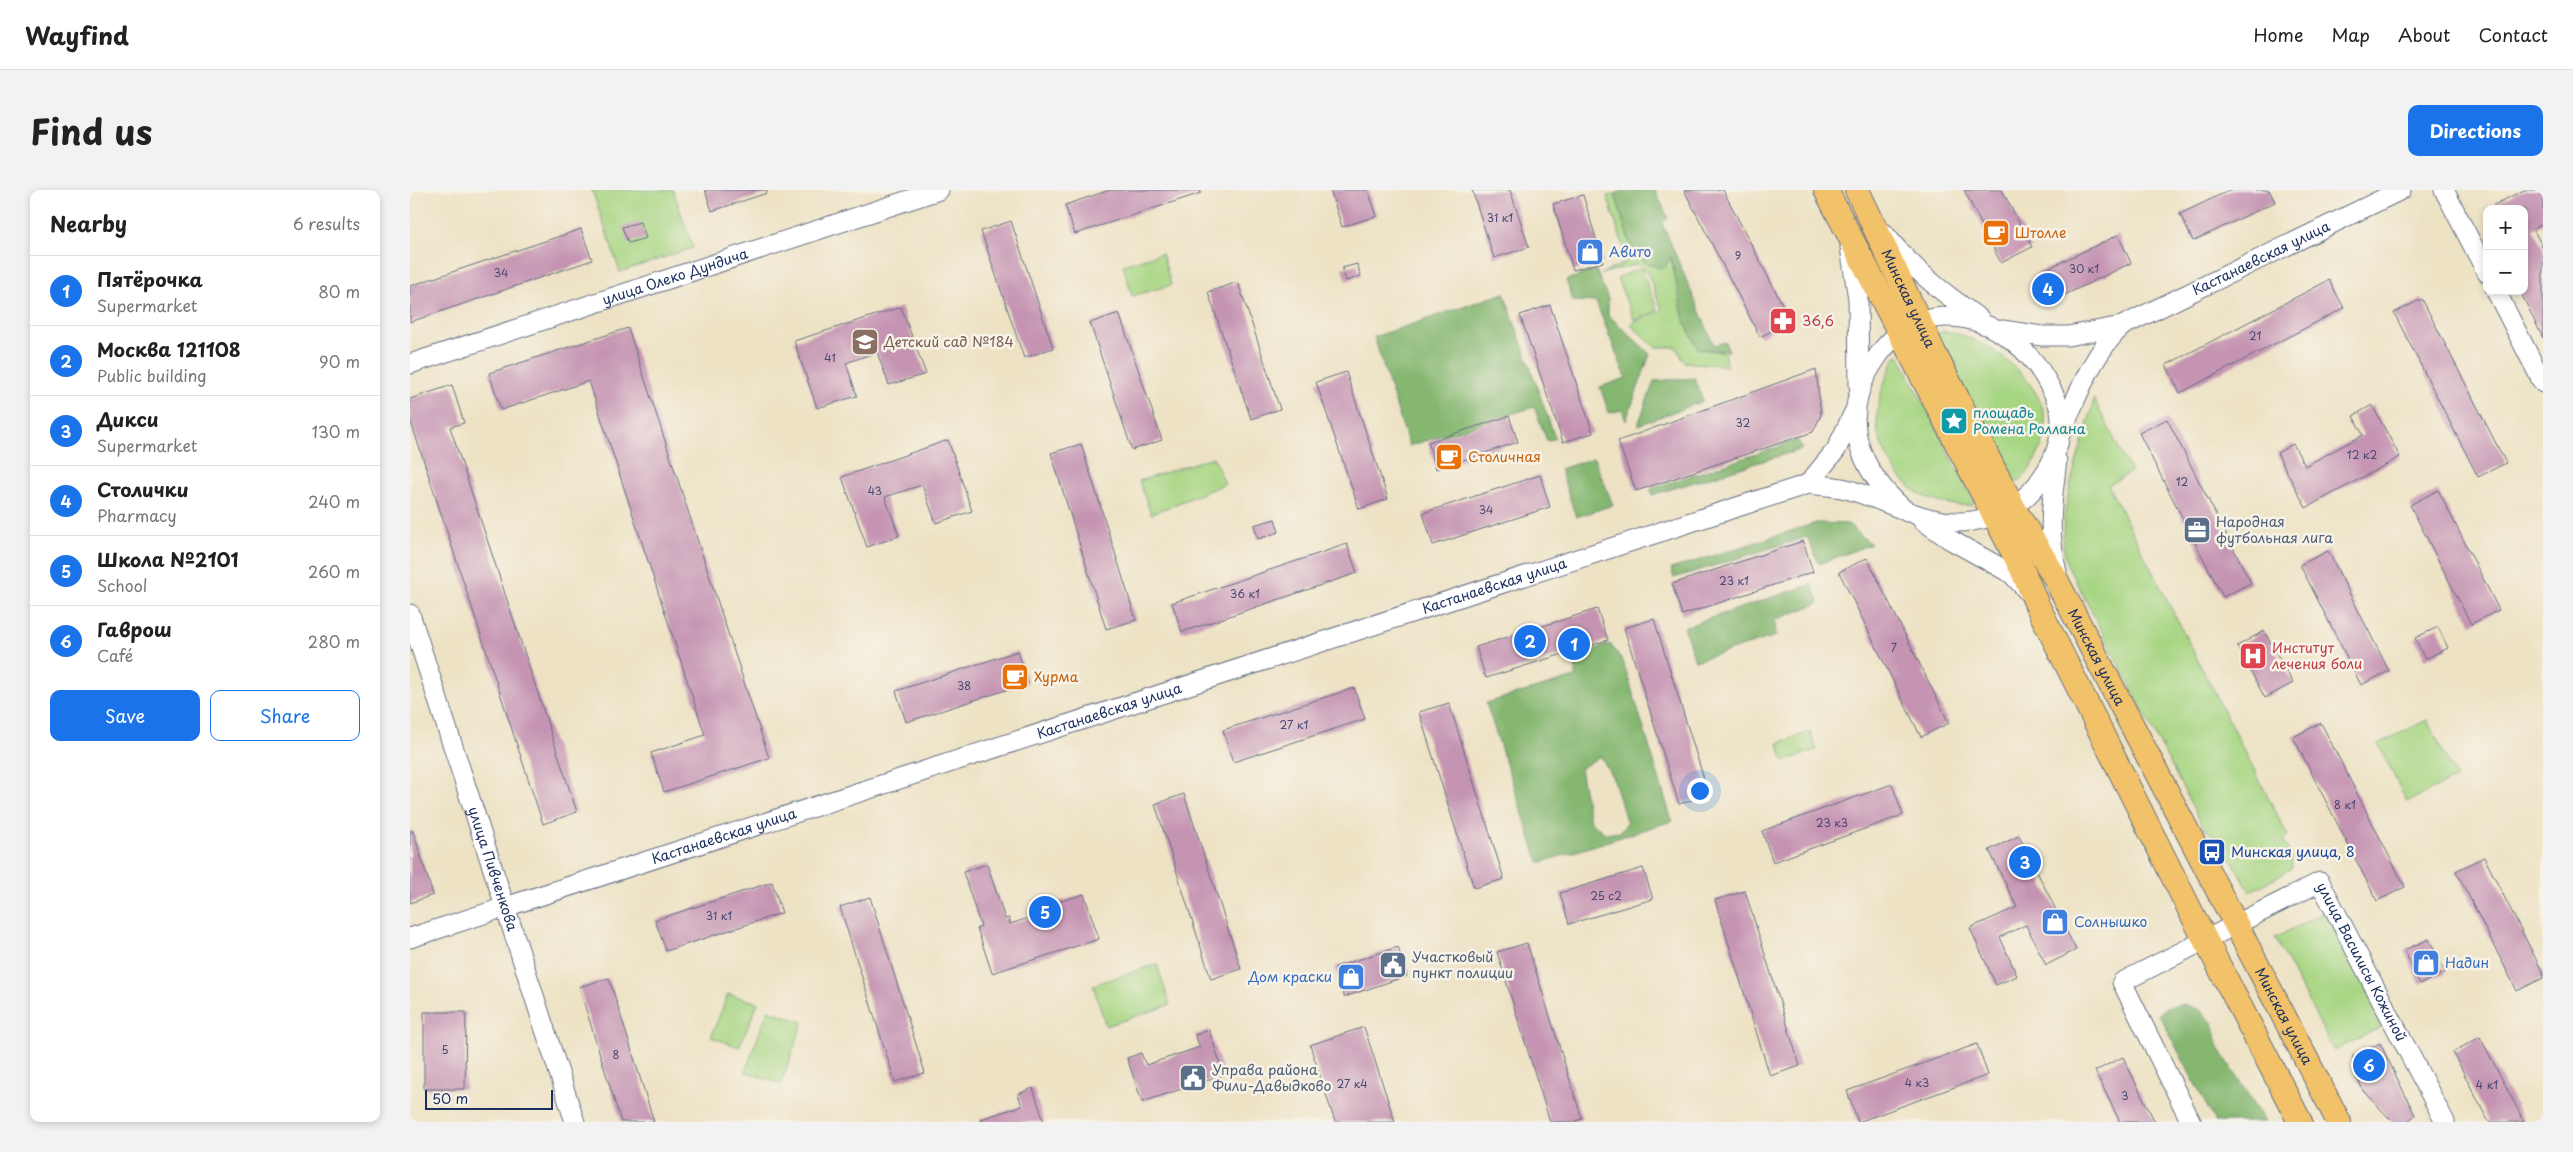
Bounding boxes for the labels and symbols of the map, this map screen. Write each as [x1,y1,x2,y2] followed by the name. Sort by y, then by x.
[1487,209,1513,226] house number: 31 к1
[2188,215,2334,300] street label: Кастанаевская улица
[1981,218,2011,248] cafe icon: Штолле
[2015,222,2066,243] place label: Штолле
[1575,237,1605,267] shop icon: Авито
[1609,241,1652,262] place label: Авито
[599,243,751,310] street label: улица Олеко Дундича
[1876,245,1941,351] street label: Минская улица
[1735,247,1741,264] house number: 9
[2069,260,2099,277] house number: 30 к1
[494,264,508,281] house number: 34
[2032,270,2064,308] pin: 4
[1768,306,1798,336] pharmacy icon: 36,6
[1802,310,1834,331] place label: 36,6
[850,327,880,357] school or university icon: Детский сад №184
[2249,327,2261,344] house number: 21
[883,331,1014,352] place label: Детский сад №184
[824,349,836,366] house number: 41
[1973,402,2086,439] place label: площадь Ромена Роллана
[1939,406,1969,436] place icon: площадь Ромена Роллана
[1736,414,1751,431] house number: 32
[1434,442,1464,472] cafe icon: Столичная
[1468,446,1541,467] place label: Столичная
[2347,446,2378,463] house number: 12 к2
[2176,473,2189,490] house number: 12
[868,482,882,499] house number: 43
[1479,501,1493,518] house number: 34
[2216,511,2333,548] place label: Народная футбольная лига
[2182,515,2212,545] office icon: Народная футбольная лига
[1419,552,1569,619] street label: Кастанаевская улица
[1719,572,1749,589] house number: 23 к1
[1230,585,1260,602] house number: 36 к1
[2063,604,2131,709] street label: Минская улица
[1514,622,1546,660] pin: 2
[1558,625,1590,663] pin: 1
[2271,637,2362,674] place label: Институт лечения боли
[1891,639,1897,656] house number: 7
[2238,641,2268,671] hospital icon: Институт лечения боли
[1000,662,1030,692] cafe icon: Хурма
[1034,666,1079,687] place label: Хурма
[957,677,971,694] house number: 38
[1034,677,1184,744] street label: Кастанаевская улица
[1280,716,1308,733] house number: 27 к1
[1687,778,1713,804] your location
[2334,796,2356,813] house number: 8 к1
[649,802,799,869] street label: Кастанаевская улица
[463,804,523,934] street label: улица Пивченкова
[1816,814,1848,831] house number: 23 к3
[2197,837,2227,867] bus stop icon: Минская улица, 8
[2231,841,2355,862] place label: Минская улица, 8
[2009,843,2041,881] pin: 3
[2312,878,2412,1045] street label: улица Василисы Кожиной
[1590,887,1622,904] house number: 25 с2
[1029,893,1061,931] pin: 5
[706,907,732,924] house number: 31 к1
[2040,907,2070,937] shop icon: Солнышко
[2074,911,2148,932] place label: Солнышко
[1412,946,1513,983] place label: Участковый пункт полиции
[2411,948,2441,978] shop icon: Надин
[1378,950,1408,980] public building icon: Участковый пункт полиции
[2445,952,2489,973] place label: Надин
[1336,962,1366,992] shop icon: Дом краски
[2250,964,2318,1068] street label: Минская улица
[1248,966,1332,987] place label: Дом краски
[441,1041,449,1058] house number: 5
[613,1046,620,1063] house number: 8
[2353,1046,2385,1084] pin: 6
[1212,1059,1332,1096] place label: Управа района Фили-Давыдково
[1178,1063,1208,1093] public building icon: Управа района Фили-Давыдково
[1905,1074,1929,1091] house number: 4 к3
[1336,1075,1368,1092] house number: 27 к4
[2476,1076,2498,1093] house number: 4 к1
[425,1087,552,1110] scale bar
[2121,1087,2129,1104] house number: 3

